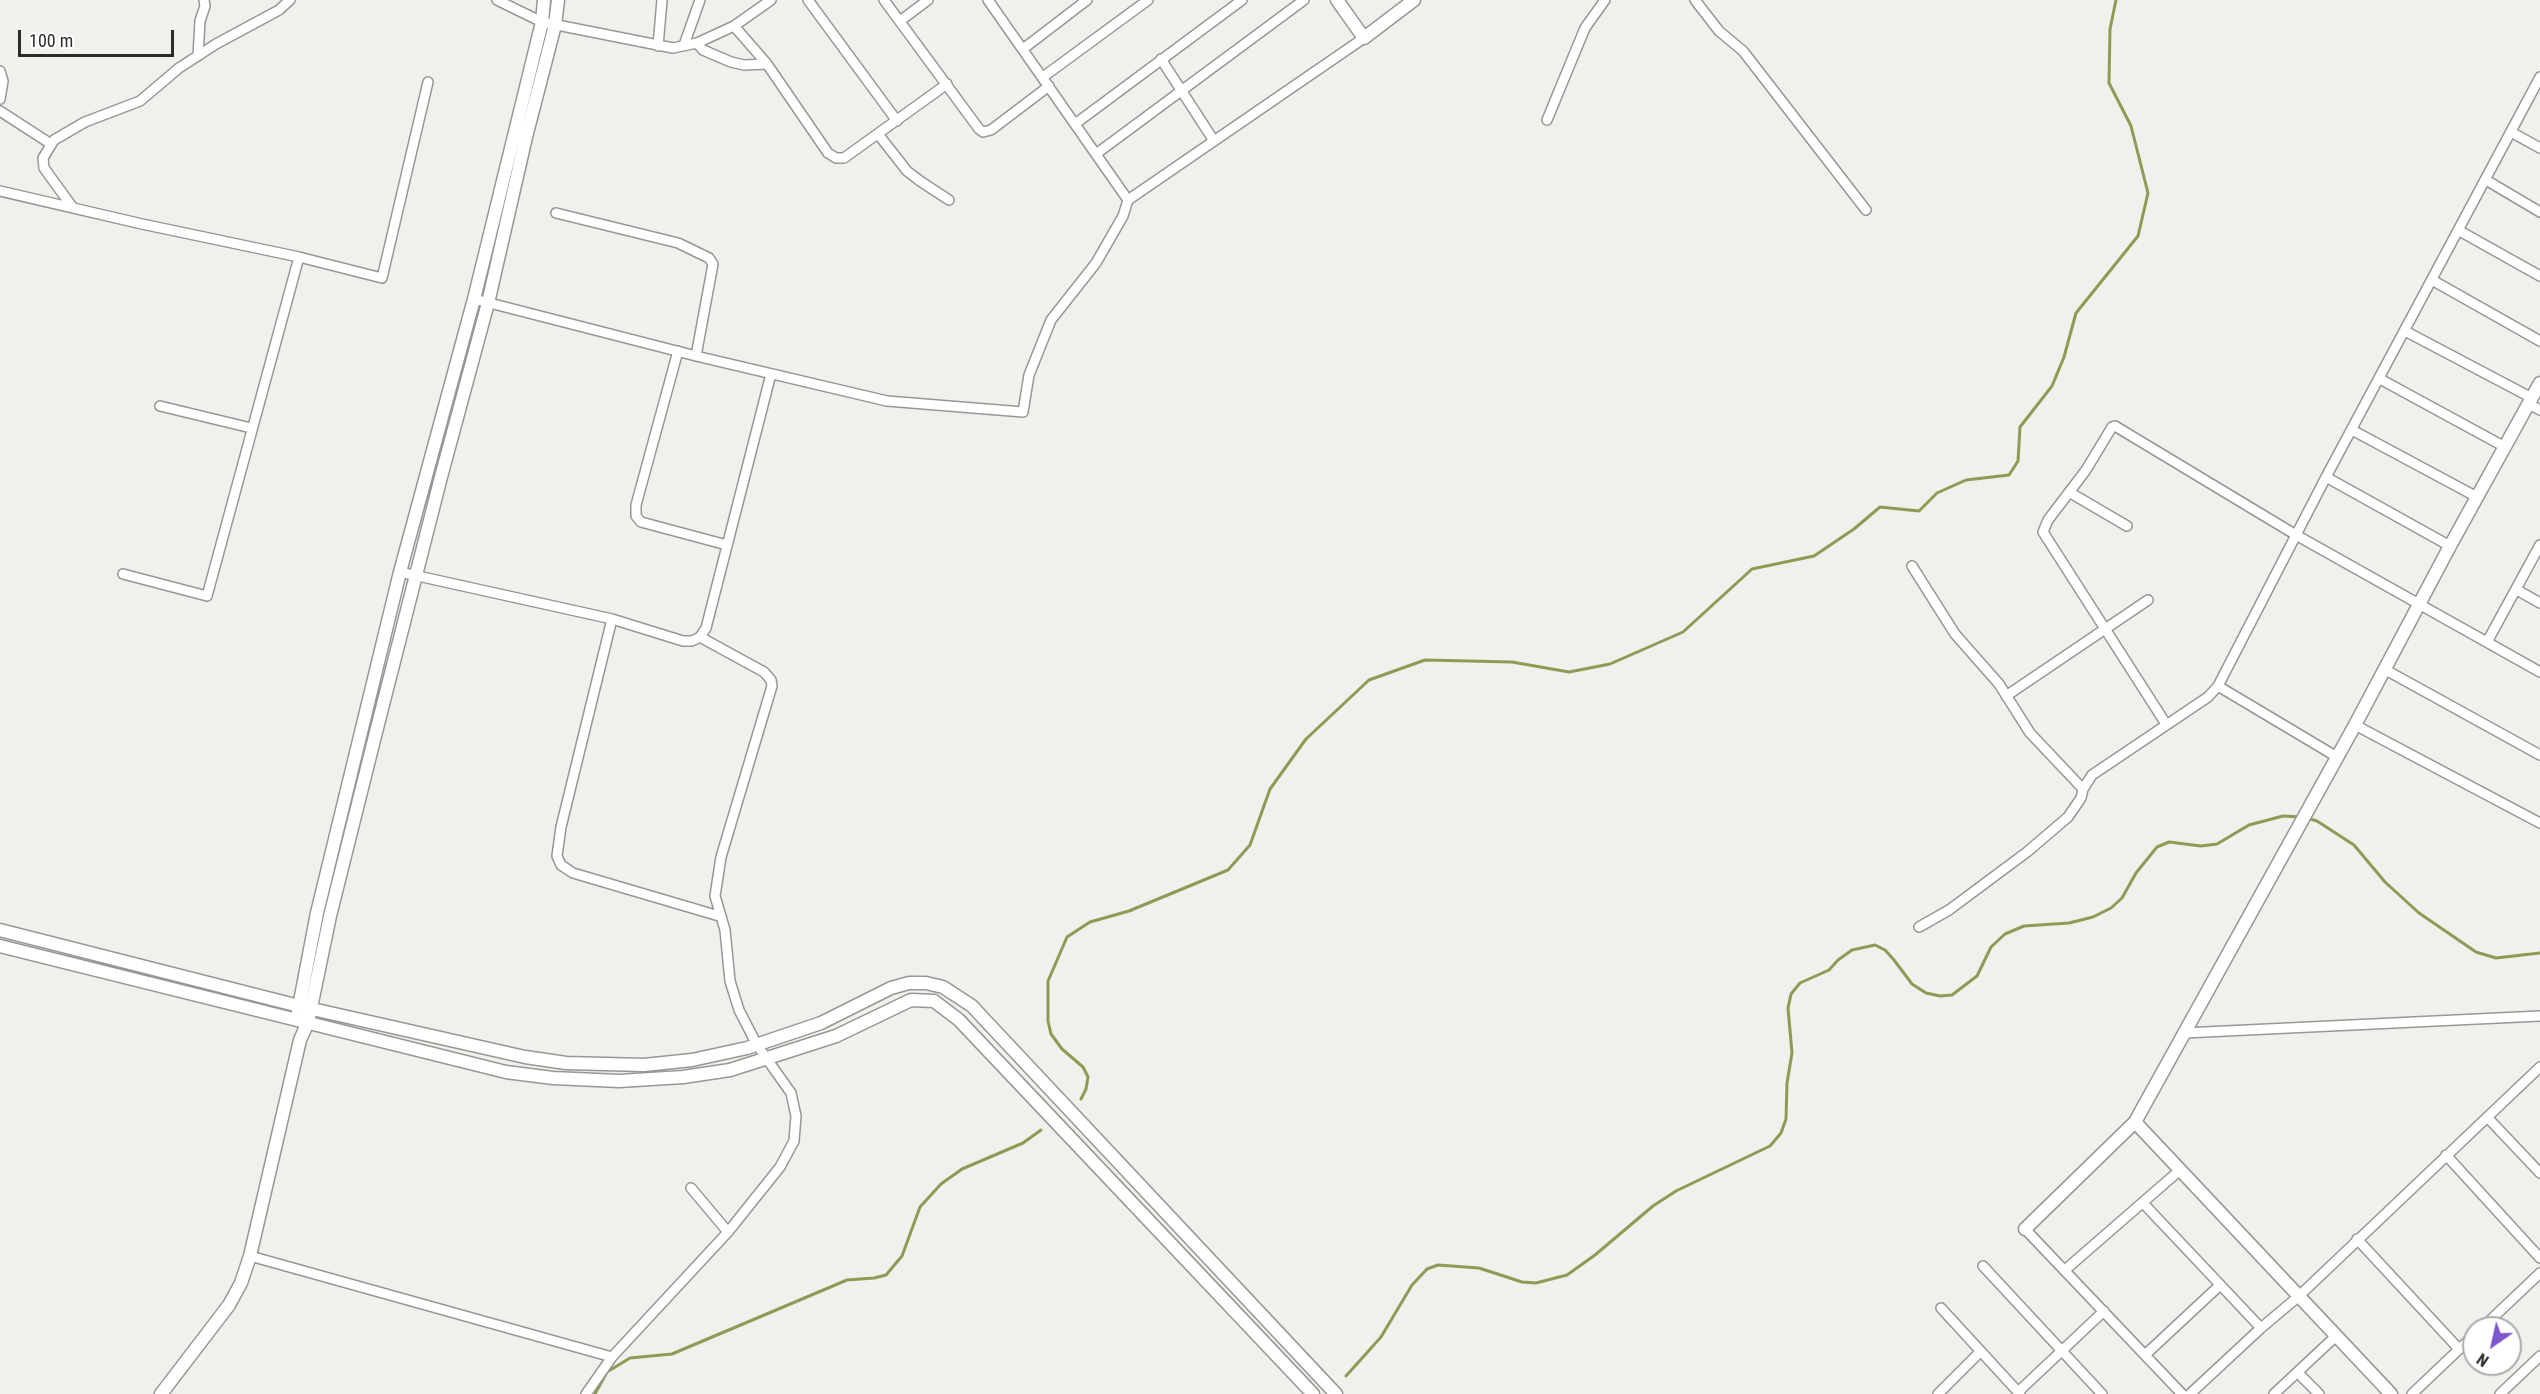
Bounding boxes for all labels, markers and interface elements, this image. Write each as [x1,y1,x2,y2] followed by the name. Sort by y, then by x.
[21,18,177,56] scale bar
[29,30,73,51] text: 100 m
[2462,1316,2522,1376] north arrow
[2473,1349,2492,1370] text: N

